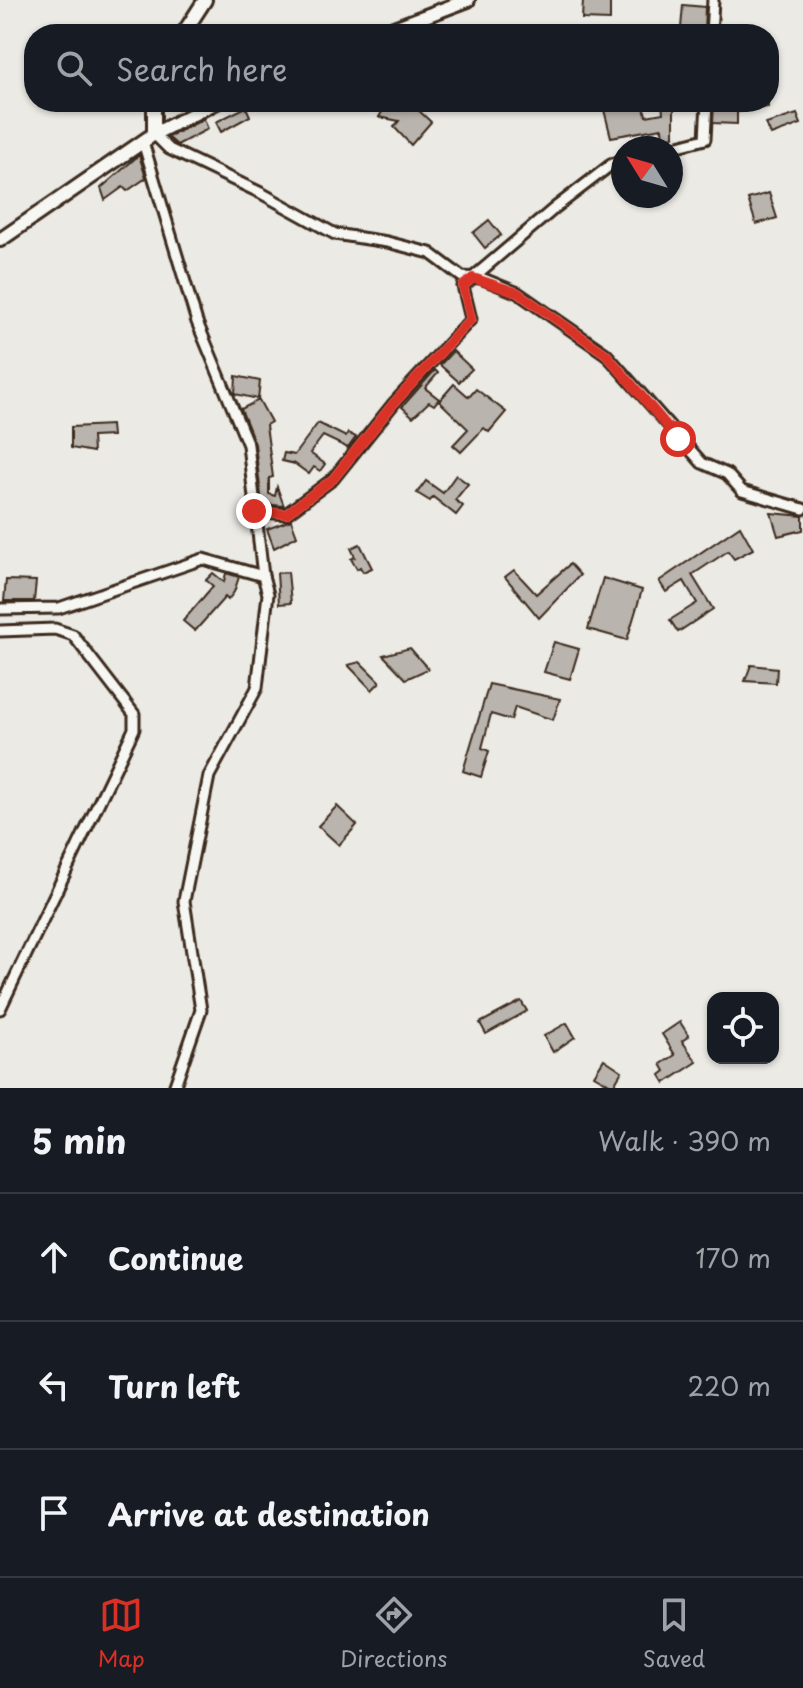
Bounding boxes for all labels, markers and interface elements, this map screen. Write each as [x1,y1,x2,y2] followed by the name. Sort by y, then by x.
[24,24,779,112] search box
[52,46,96,90] icon: search
[116,46,288,91] text: Search here
[611,136,683,208] north arrow
[660,421,696,457] route start
[236,493,272,529] route end
[707,992,779,1064] map controls
[707,992,779,1064] button: locate
[32,1114,126,1166] text: 5 min
[598,1121,771,1160] text: Walk · 390 m
[32,1235,76,1279] icon: ahead
[108,1235,243,1280] text: Continue
[696,1238,771,1277] text: 170 m
[32,1363,76,1407] icon: left
[108,1363,240,1408] text: Turn left
[687,1366,771,1405] text: 220 m
[32,1491,76,1535] icon: arrive
[108,1491,430,1536] text: Arrive at destination
[98,1593,145,1674] tab: Map
[340,1593,447,1674] tab: Directions
[643,1593,705,1674] tab: Saved

